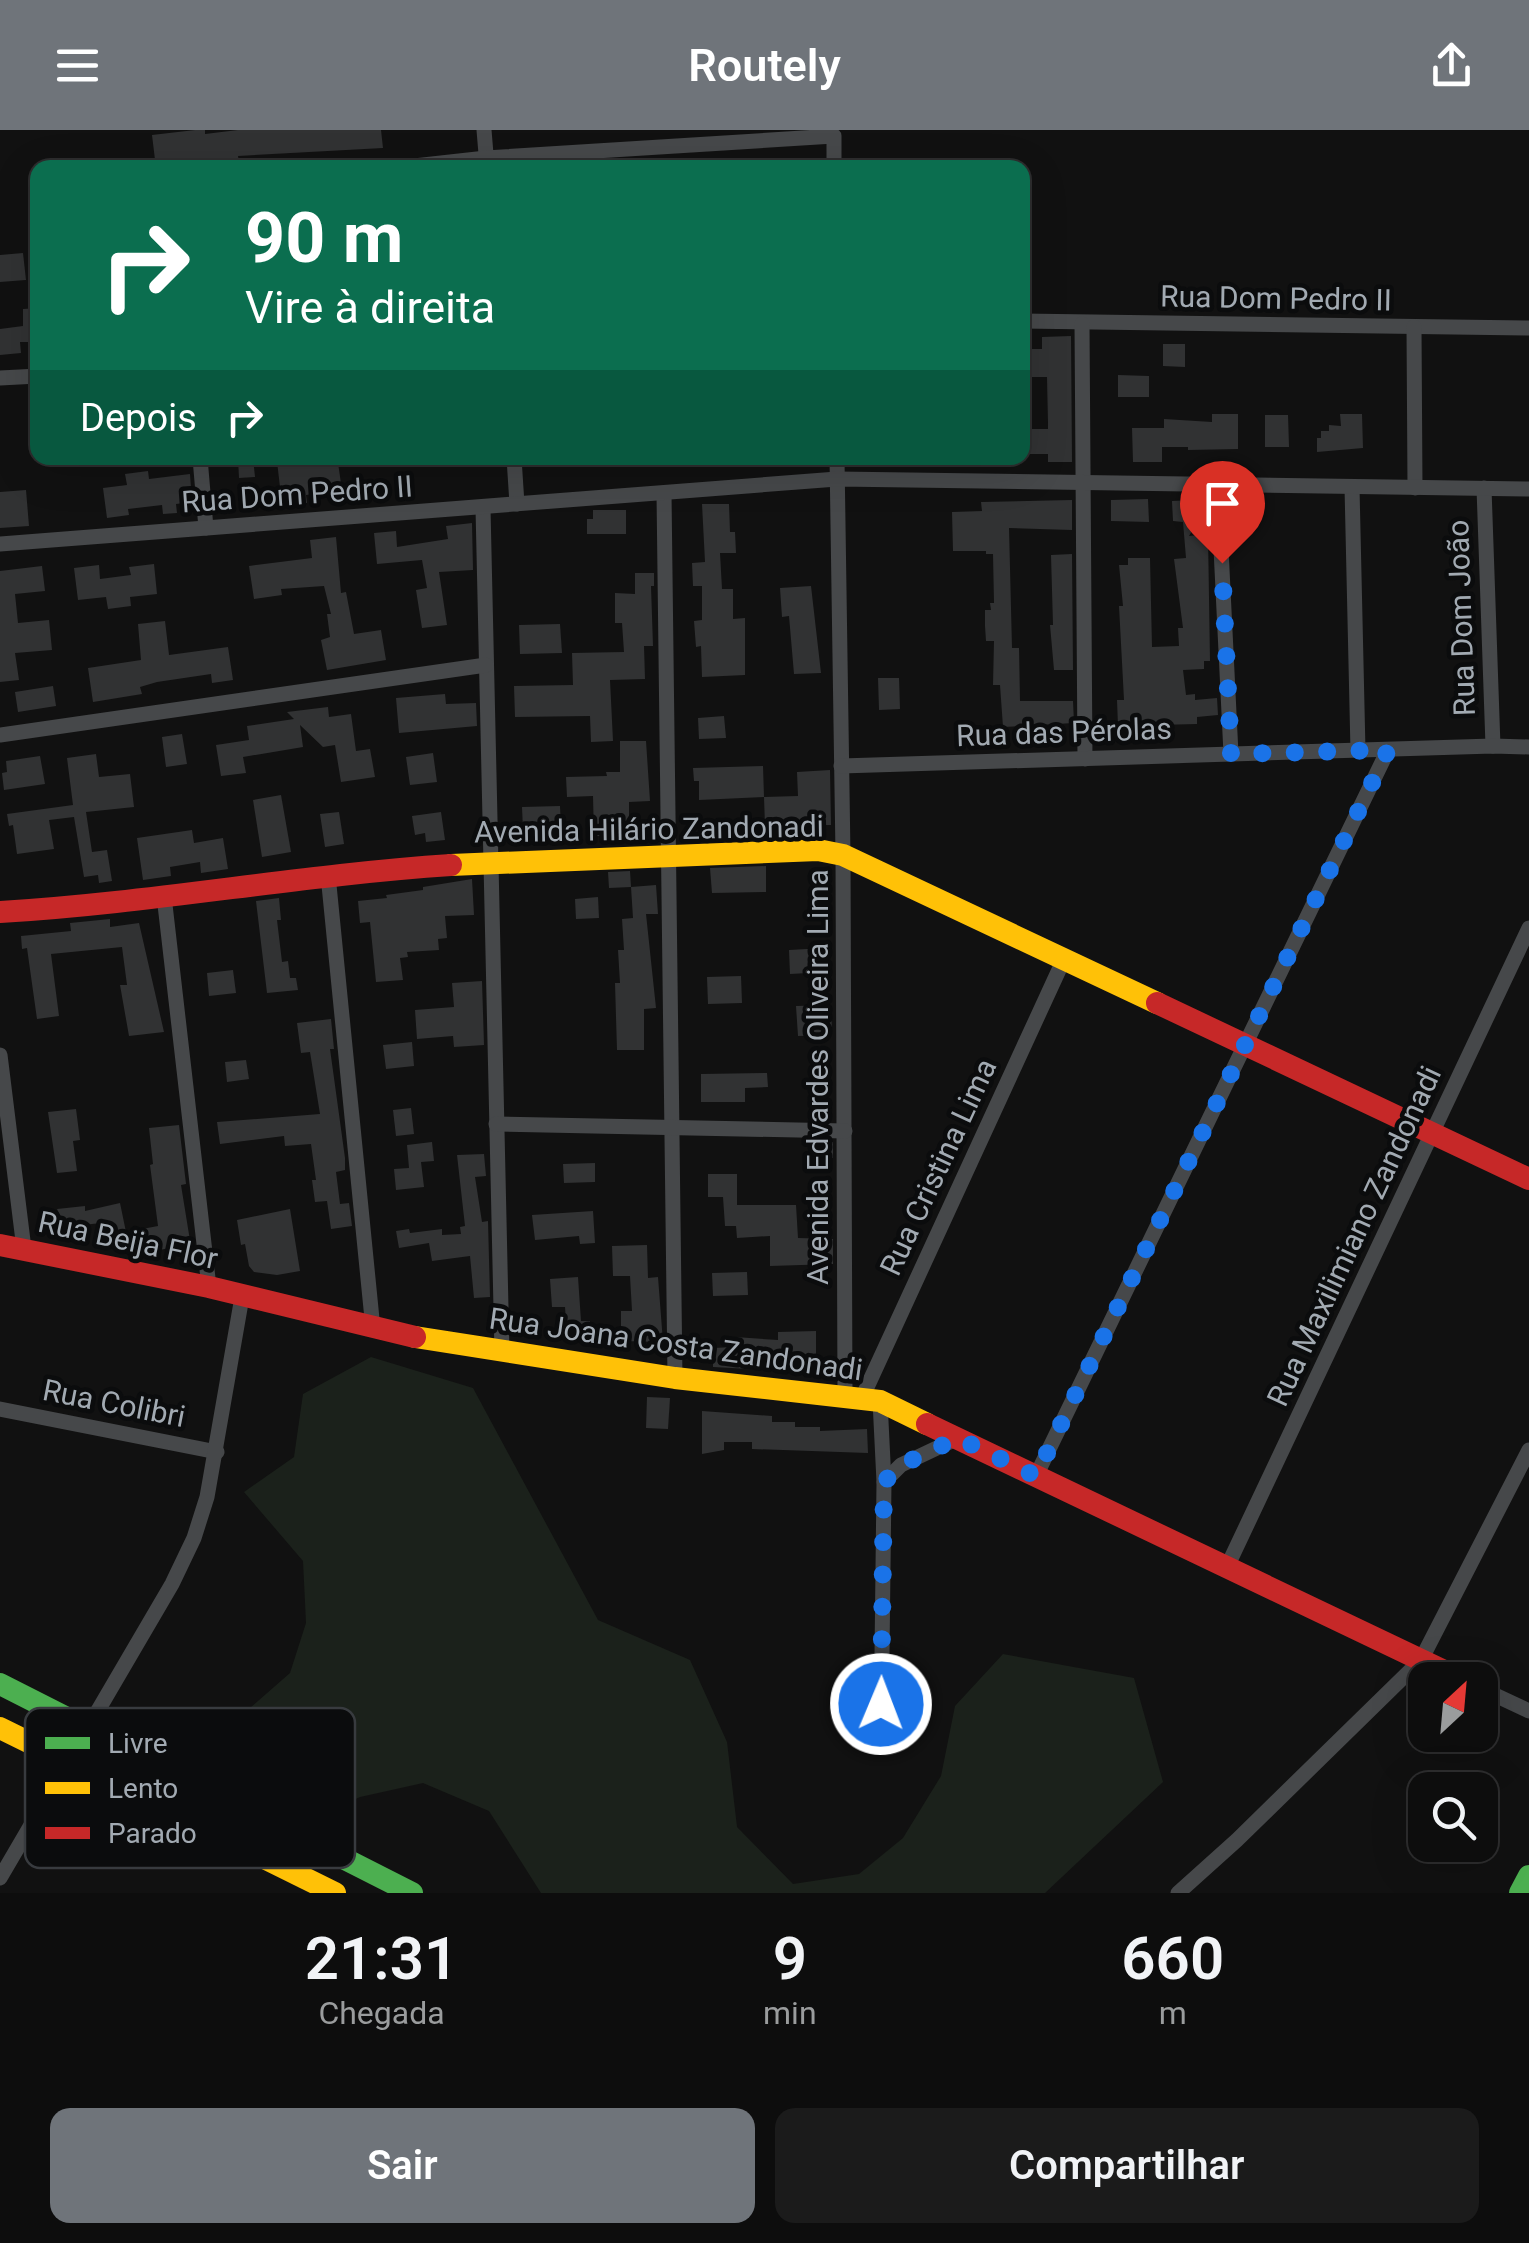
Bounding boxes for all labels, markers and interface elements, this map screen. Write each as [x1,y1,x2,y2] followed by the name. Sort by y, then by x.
[50,38,105,93] icon: menu
[1424,38,1479,93] icon: share
[688,39,841,92] text: Routely
[245,197,403,279] text: 90 m
[80,200,210,330] icon: right
[1160,278,1392,318] street label: Rua Dom Pedro II
[245,281,495,334] text: Vire à direita
[217,390,272,445] icon: right
[80,396,197,440] text: Depois
[1180,461,1265,564] pin
[180,468,414,520] street label: Rua Dom Pedro II
[1195,476,1250,531] icon: arrive
[1440,519,1482,717] street label: Rua Dom João
[956,711,1172,753] street label: Rua das Pérolas
[474,808,824,850] street label: Avenida Hilário Zandonadi
[800,869,835,1285] street label: Avenida Edvardes Oliveira Lima
[873,1053,1003,1281] street label: Rua Cristina Lima
[1260,1060,1448,1412] street label: Rua Maxilimiano Zandonadi
[35,1204,221,1276] street label: Rua Beija Flor
[487,1300,865,1388] street label: Rua Joana Costa Zandonadi
[40,1372,188,1434] street label: Rua Colibri
[829,1652,933,1756] position arrow
[1408,1662,1498,1752] north arrow
[1408,1662,1498,1862] map controls
[25,1708,355,1868] legend
[108,1727,168,1760] text: Livre
[108,1772,178,1805] text: Lento
[1408,1772,1498,1862] button: search
[108,1817,197,1850] text: Parado
[305,1923,458,1994] text: 21:31
[773,1923,807,1994] text: 9
[1121,1923,1224,1994] text: 660
[318,1994,445,2032] text: Chegada
[763,1994,817,2032] text: min
[1159,1994,1187,2032] text: m
[50,2108,755,2223] button: Sair
[775,2108,1479,2223] button: Compartilhar

